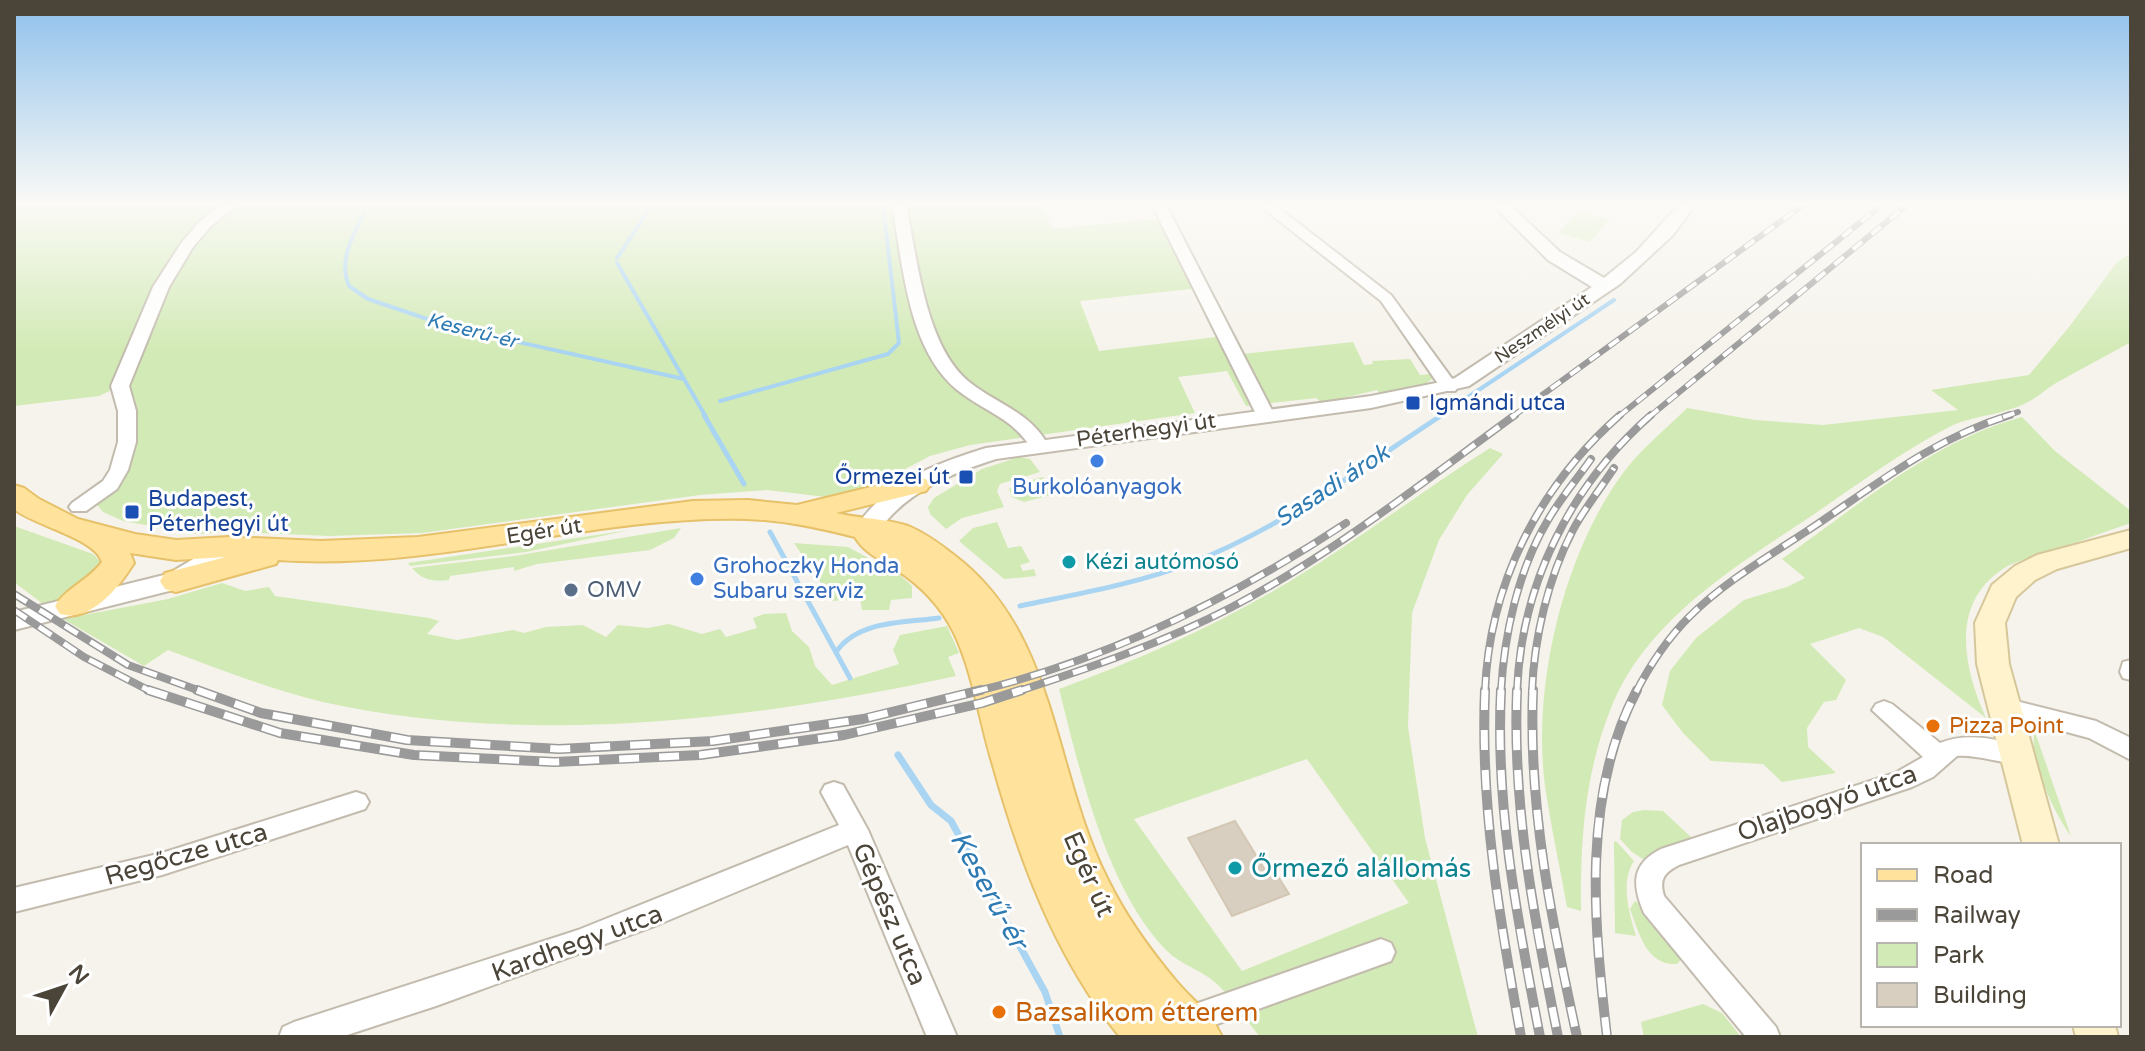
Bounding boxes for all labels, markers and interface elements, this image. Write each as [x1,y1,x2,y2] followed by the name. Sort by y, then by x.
[1490,288,1594,368] street label: Neszmélyi út
[424,308,522,354] water label: Keserű-ér
[1429,390,1566,416] place label: Igmándi utca
[1404,394,1422,412] marker: Igmándi utca
[1075,407,1217,453] street label: Péterhegyi út
[1269,437,1396,534] water label: Sasadi árok
[1088,452,1106,470] marker: Burkolóanyagok
[835,463,950,490] place label: Őrmezei út
[957,468,975,486] marker: Őrmezei út
[1012,474,1182,500] place label: Burkolóanyagok
[148,486,289,537] place label: Budapest, Péterhegyi út
[123,503,141,521] marker: Budapest, Péterhegyi út
[504,512,584,550] street label: Egér út
[1085,549,1239,575] place label: Kézi autómosó
[713,553,899,604] place label: Grohoczky Honda Subaru szerviz
[1060,553,1078,571] marker: Kézi autómosó
[688,570,706,588] marker: Grohoczky Honda Subaru szerviz
[587,577,641,603] place label: OMV
[562,581,580,599] marker: OMV
[1949,713,2064,739] place label: Pizza Point
[1924,717,1942,735] marker: Pizza Point
[1733,758,1921,848] street label: Olajbogyó utca
[101,816,271,892] street label: Regőcze utca
[943,825,1037,958] water label: Keserű-ér
[1057,827,1121,921] street label: Egér út
[846,838,934,990] street label: Gépész utca
[1861,843,2121,1027] legend
[1251,852,1471,884] place label: Őrmező alállomás
[1226,859,1244,877] marker: Őrmező alállomás
[1933,861,1993,890] text: Road
[487,898,667,988] street label: Kardhegy utca
[1933,901,2021,930] text: Railway
[1933,941,1984,970] text: Park
[24,947,104,1027] north arrow
[63,960,94,990] text: N
[1933,981,2027,1010] text: Building
[1015,997,1258,1028] place label: Bazsalikom étterem
[990,1003,1008,1021] marker: Bazsalikom étterem

